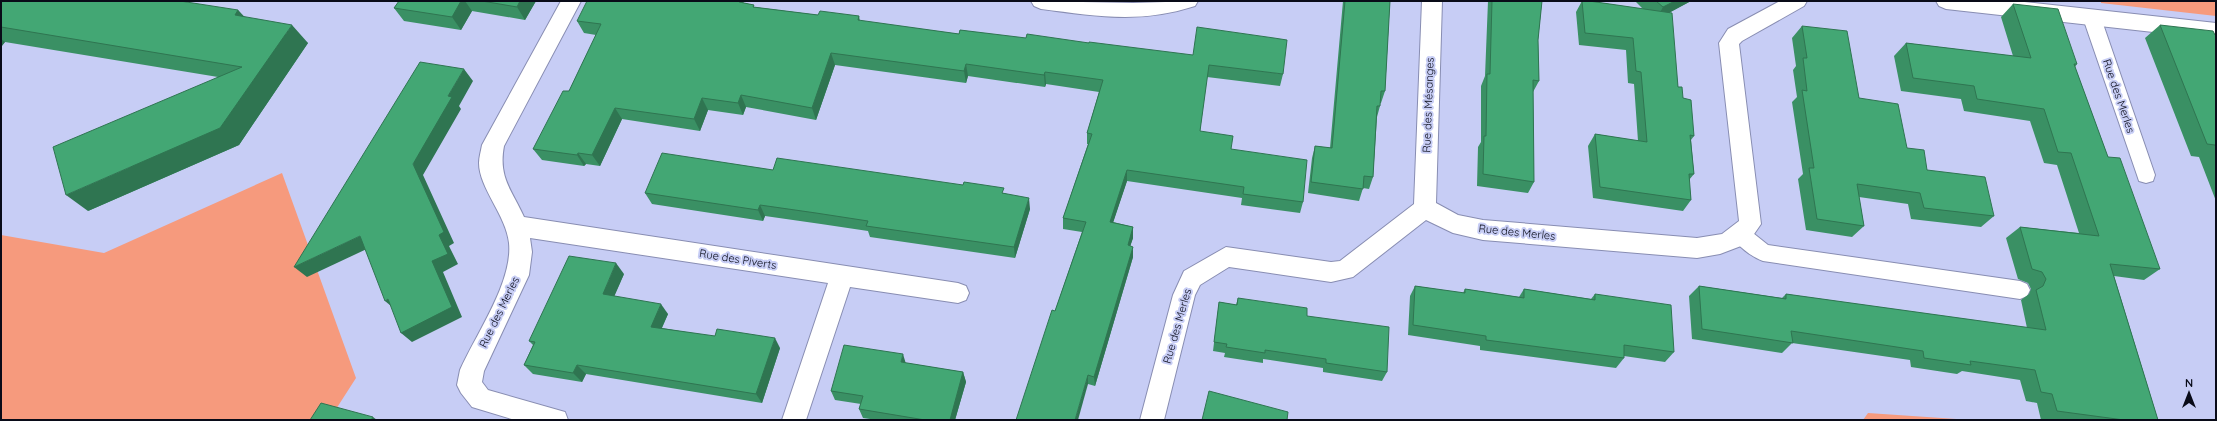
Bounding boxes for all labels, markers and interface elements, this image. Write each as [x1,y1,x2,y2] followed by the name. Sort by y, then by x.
[1419,57,1437,153] street label: Rue des Mésanges
[2100,57,2138,135] street label: Rue des Merles
[1478,221,1556,243] street label: Rue des Merles
[698,246,778,272] street label: Rue des Piverts
[476,274,522,350] street label: Rue des Merles
[1160,287,1194,365] street label: Rue des Merles
[2169,373,2209,413] north arrow
[2185,376,2193,390] text: N

